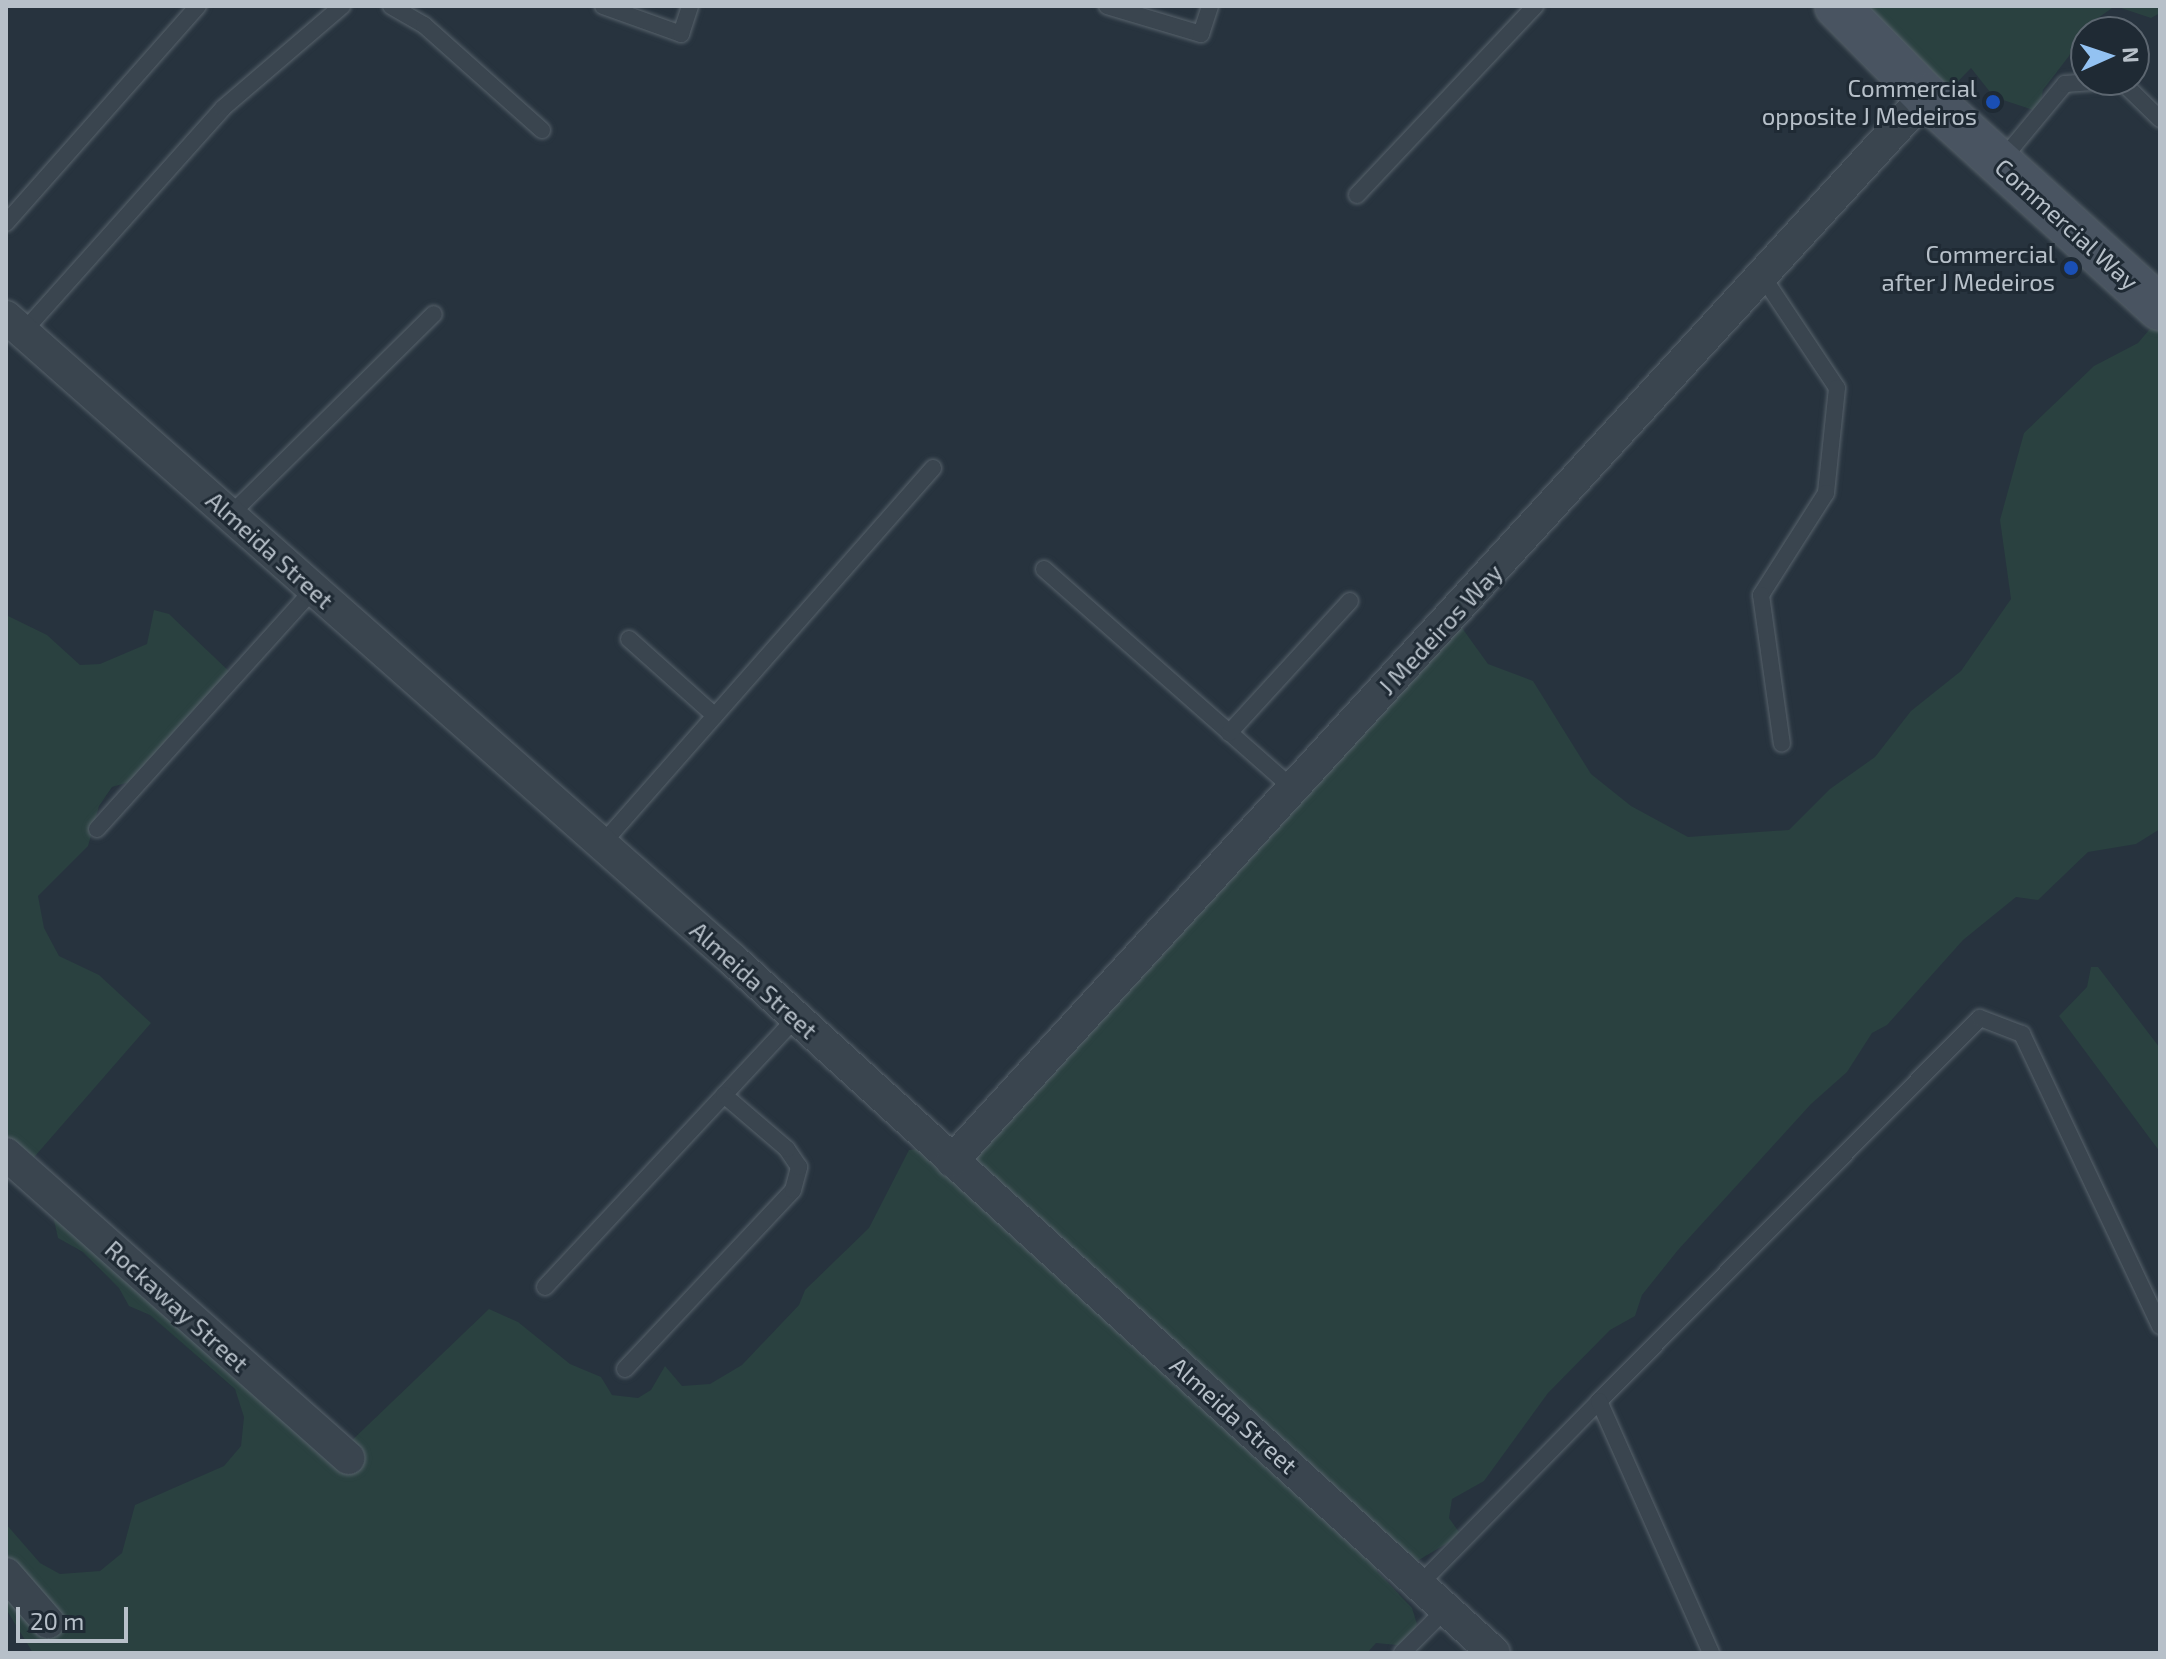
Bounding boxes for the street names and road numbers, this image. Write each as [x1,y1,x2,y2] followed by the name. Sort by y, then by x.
[1989,152,2145,296] street label: Commercial Way
[201,485,339,615] street label: Almeida Street
[1372,557,1508,701] street label: J Medeiros Way
[685,915,823,1045] street label: Almeida Street
[99,1234,255,1378] street label: Rockaway Street
[1165,1350,1303,1480] street label: Almeida Street

